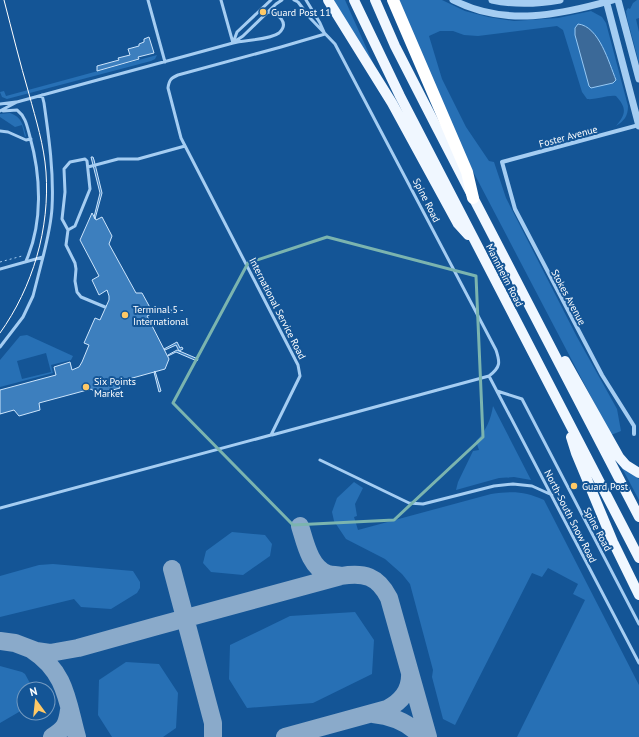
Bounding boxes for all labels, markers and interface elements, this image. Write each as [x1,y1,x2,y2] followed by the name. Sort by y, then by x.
[271,6,331,19] place label: Guard Post 11
[258,7,268,17] marker: Guard Post 11
[537,122,599,151] street label: Foster Avenue
[410,176,443,224] street label: Spine Road
[483,242,526,309] street label: Mannheim Road
[246,255,309,361] street label: International Service Road
[548,267,589,327] street label: Stokes Avenue
[133,303,188,328] place label: Terminal 5 - International
[120,310,130,320] marker: Terminal 5 - International
[94,375,136,400] place label: Six Points Market
[81,382,91,392] marker: Six Points Market
[541,467,600,565] street label: North-South Snow Road
[582,480,629,493] place label: Guard Post
[569,481,579,491] marker: Guard Post
[581,505,615,553] street label: Spine Road
[16,681,56,721] north arrow
[28,684,39,699] text: N

